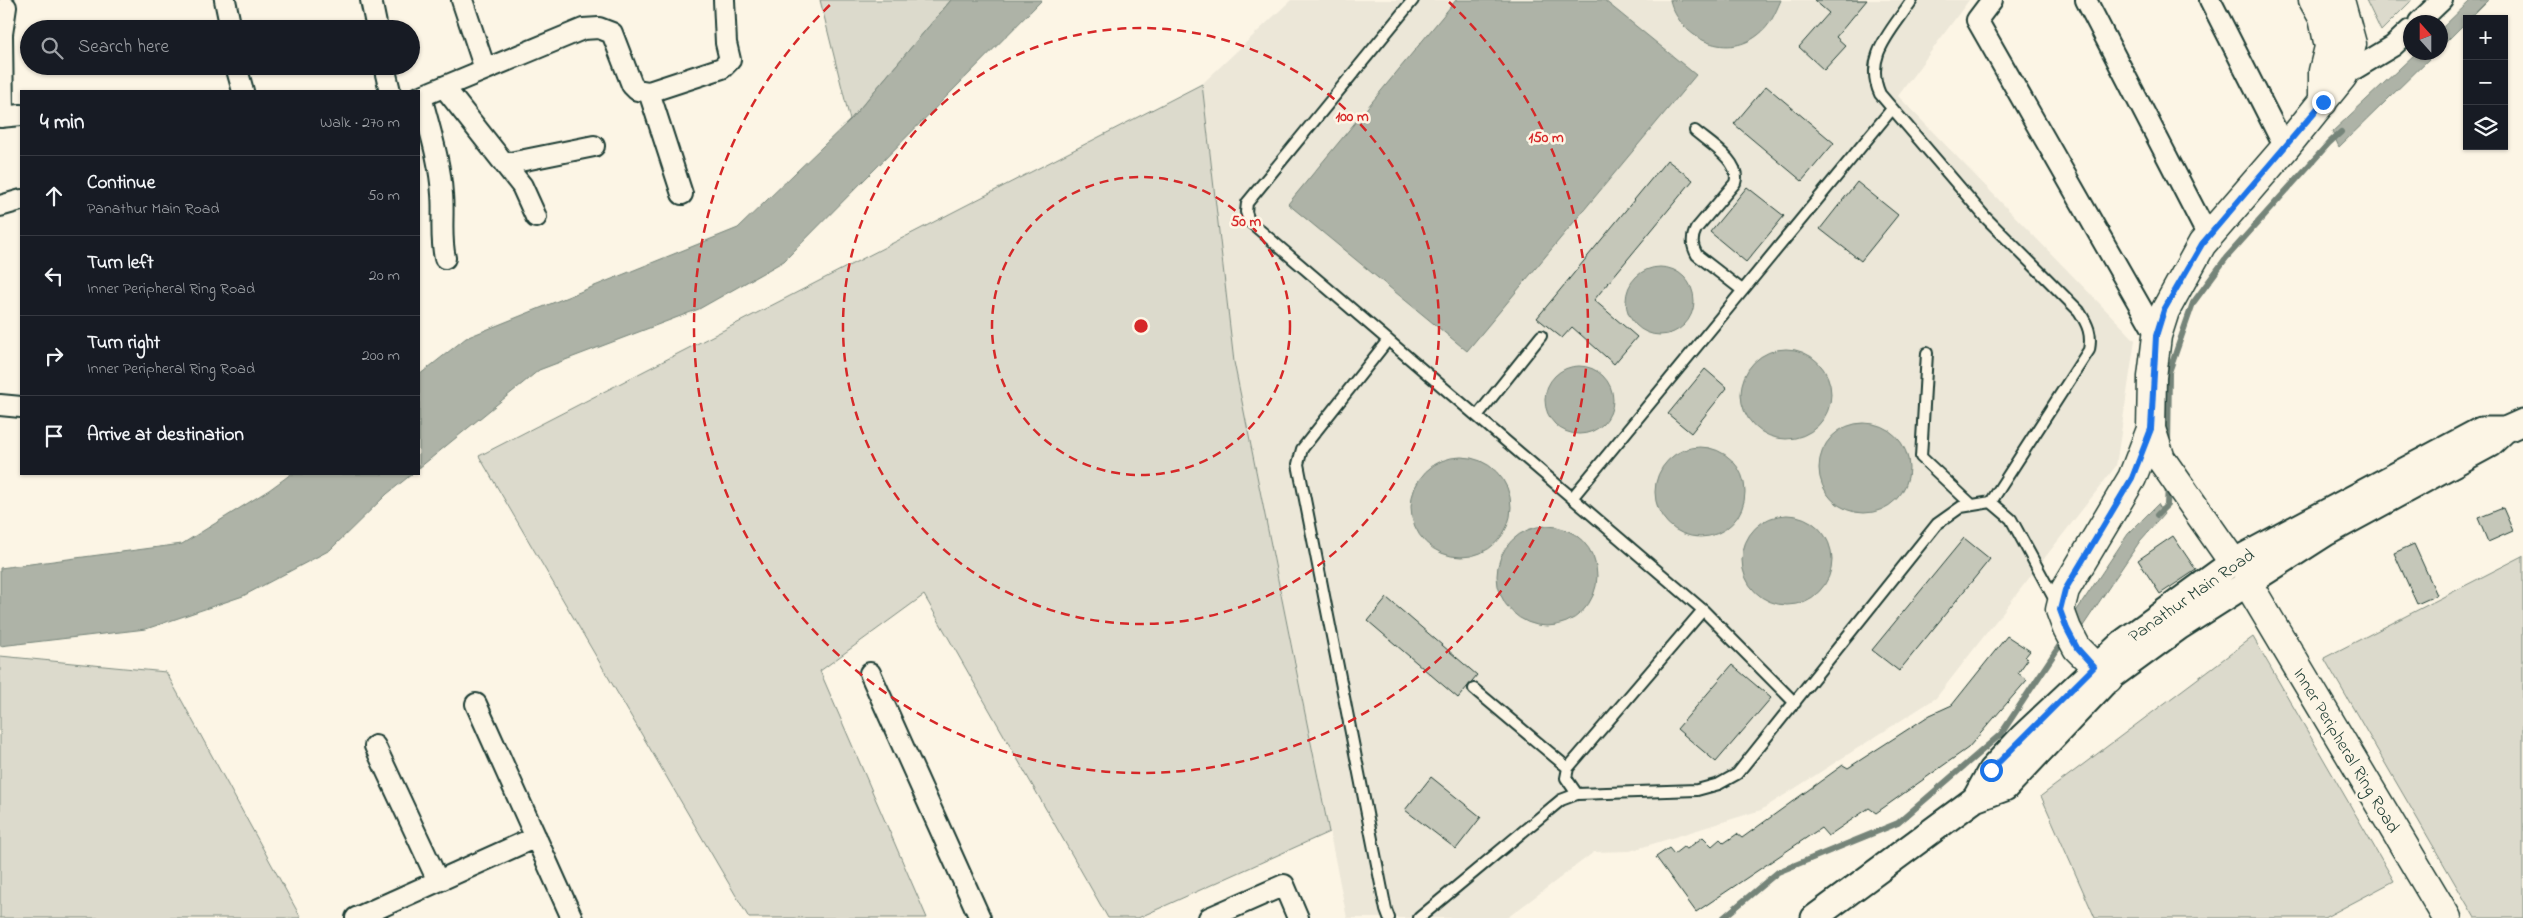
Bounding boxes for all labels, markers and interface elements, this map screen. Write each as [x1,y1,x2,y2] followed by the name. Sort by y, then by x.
[2403,15,2448,60] north arrow
[2463,15,2508,150] map controls
[2463,15,2508,60] button: +
[20,20,420,75] search box
[38,34,66,62] icon: search
[78,34,169,61] text: Search here
[2463,60,2508,105] button: −
[2312,91,2335,114] route end
[2463,105,2508,150] button: layers
[1335,106,1369,128] text: 100 m
[40,108,84,138] text: 4 min
[320,111,400,135] text: Walk · 270 m
[1528,127,1564,149] text: 150 m
[87,170,155,197] text: Continue
[40,182,68,210] icon: ahead
[368,184,400,208] text: 50 m
[87,197,219,221] text: Panathur Main Road
[1231,211,1262,233] text: 50 m
[87,250,154,277] text: Turn left
[40,262,68,290] icon: left
[369,264,400,288] text: 20 m
[87,277,255,301] text: Inner Peripheral Ring Road
[1132,317,1150,335] centre of rings
[87,330,160,357] text: Turn right
[40,342,68,370] icon: right
[362,344,400,368] text: 200 m
[87,357,255,381] text: Inner Peripheral Ring Road
[40,422,68,450] icon: arrive
[87,422,244,449] text: Arrive at destination
[2124,543,2261,650] street label: Panathur Main Road
[2285,663,2405,839] street label: Inner Peripheral Ring Road
[1980,759,2003,782] route start

